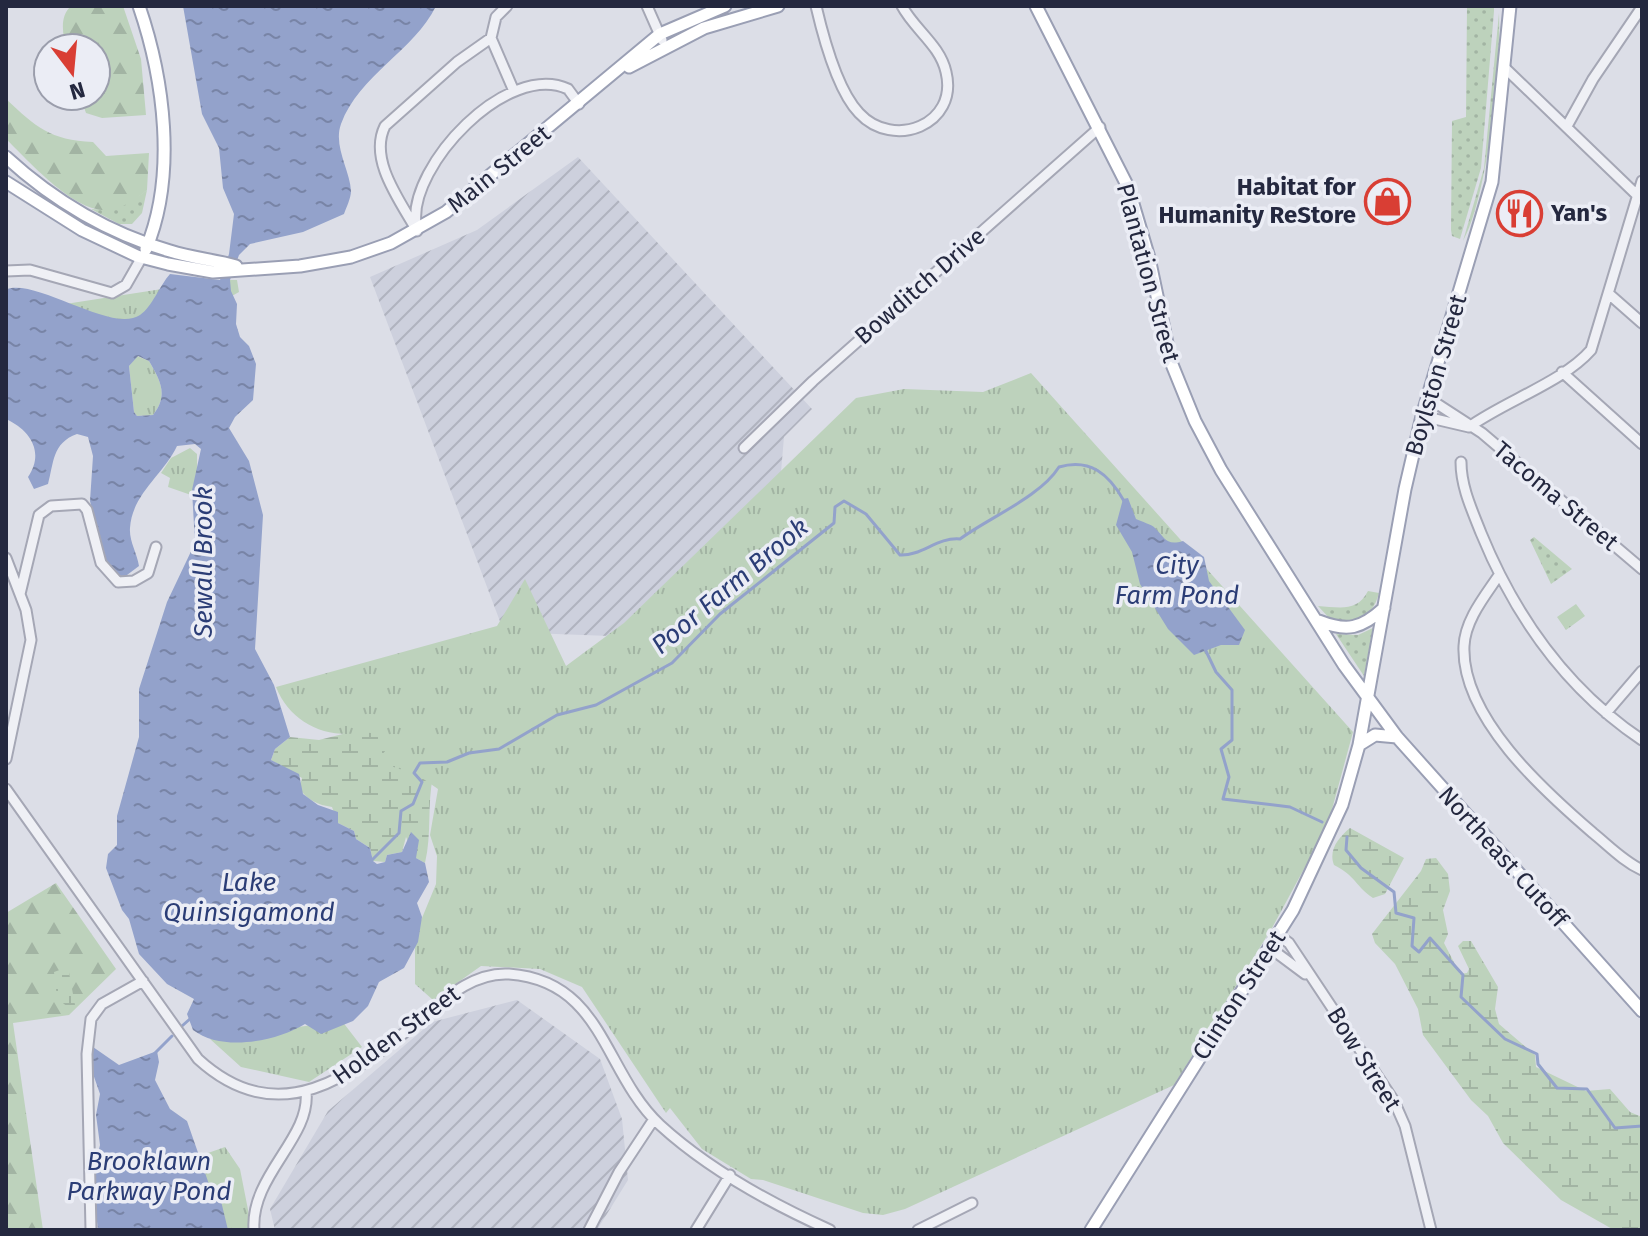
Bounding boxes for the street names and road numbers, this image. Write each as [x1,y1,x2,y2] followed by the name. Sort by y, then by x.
[442,119,556,219] street label: Main Street
[1111,180,1185,366] street label: Plantation Street
[849,222,991,350] street label: Bowditch Drive
[1400,291,1472,459] street label: Boylston Street
[1488,436,1624,557] street label: Tacoma Street
[1432,781,1575,935] street label: Northeast Cutoff
[1187,925,1291,1065] street label: Clinton Street
[327,979,465,1090] street label: Holden Street
[1321,1002,1407,1116] street label: Bow Street

